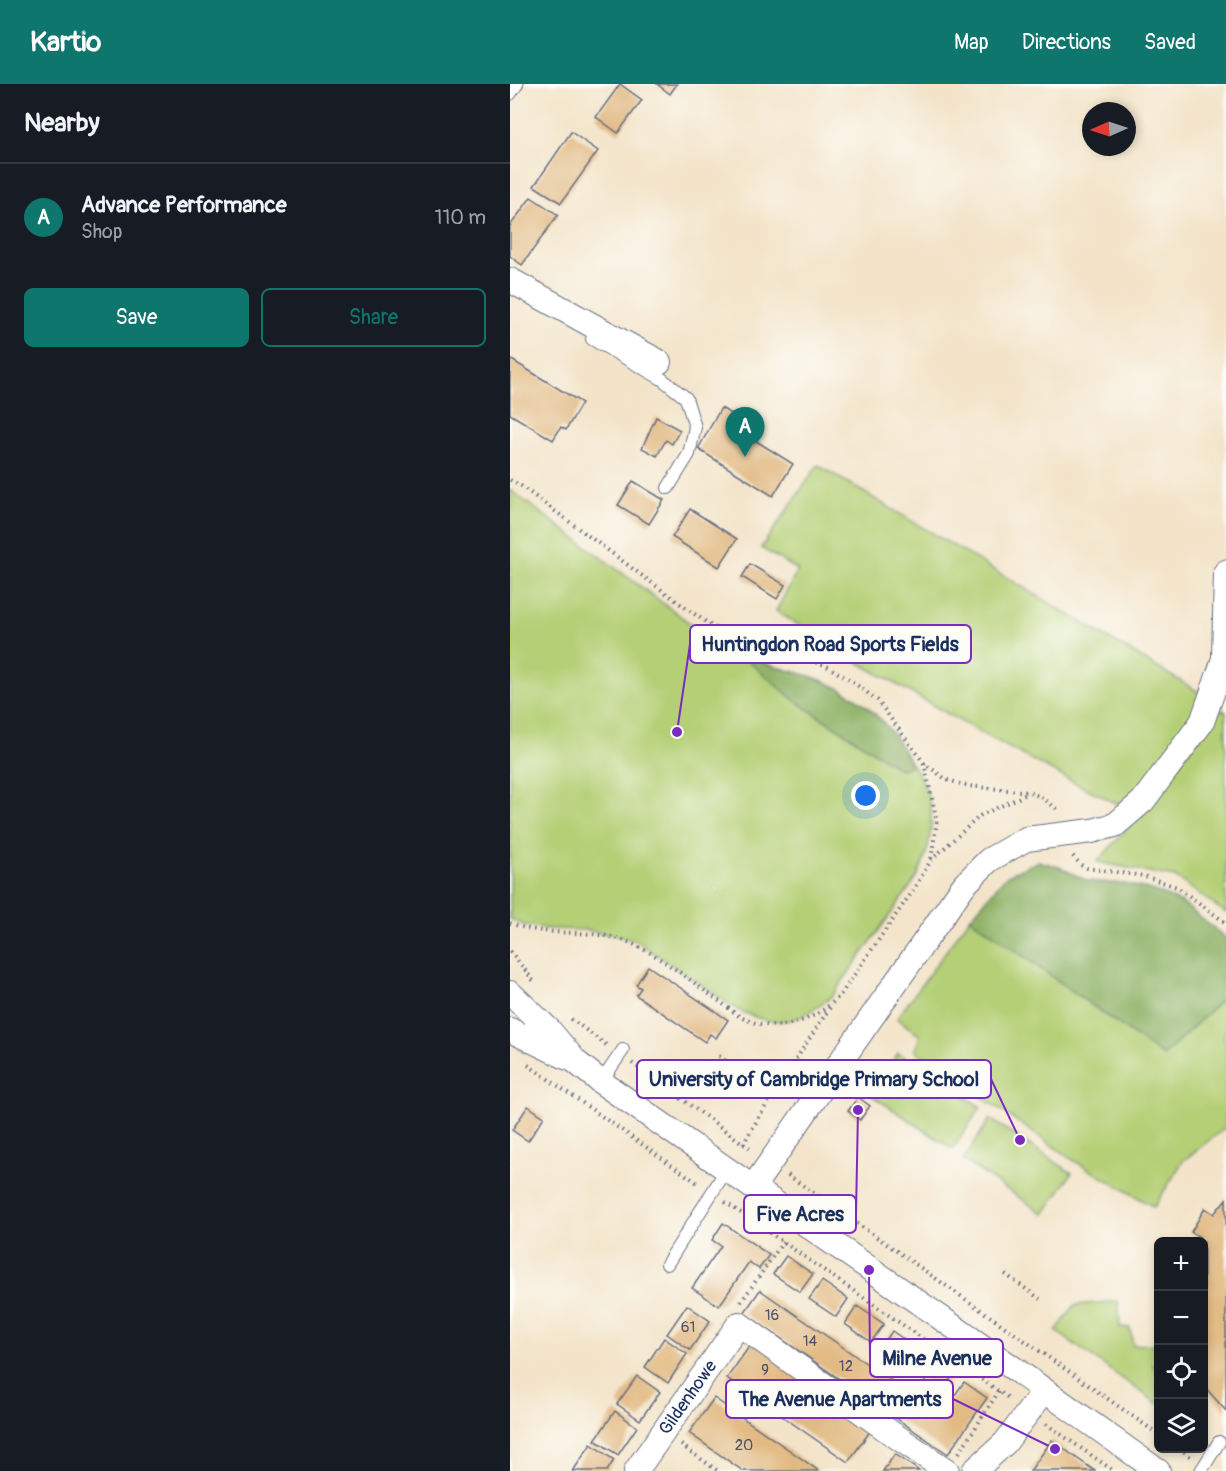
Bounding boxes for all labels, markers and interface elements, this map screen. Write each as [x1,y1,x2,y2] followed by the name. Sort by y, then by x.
[30,25,101,60] text: Kartio
[954,29,989,56] text: Map
[1022,29,1111,56] text: Directions
[1144,29,1196,56] text: Saved
[1082,102,1136,156] north arrow
[24,107,100,139] text: Nearby
[81,191,286,219] text: Advance Performance
[37,205,50,230] text: A
[435,205,486,230] text: 110 m
[81,219,122,244] text: Shop
[24,288,249,347] button: Save
[261,288,486,347] button: Share
[726,408,764,457] pin: A
[690,625,971,663] callout: Huntingdon Road Sports Fields
[701,632,959,657] text: Huntingdon Road Sports Fields
[851,781,880,810] your location
[637,1060,991,1098] callout: University of Cambridge Primary School
[649,1067,979,1092] text: University of Cambridge Primary School
[744,1195,856,1233] callout: Five Acres
[756,1202,844,1227] text: Five Acres
[1154,1237,1208,1453] map controls
[1154,1237,1208,1291] button: +
[1154,1291,1208,1345] button: −
[765,1306,779,1325] house number: 16
[681,1318,695,1337] house number: 61
[803,1332,818,1351] house number: 14
[870,1339,1003,1377] callout: Milne Avenue
[1154,1345,1208,1399] button: locate
[882,1346,993,1371] text: Milne Avenue
[654,1355,722,1439] street label: Gildenhowe
[839,1357,853,1376] house number: 12
[761,1361,769,1380] house number: 9
[726,1380,953,1418] callout: The Avenue Apartments
[738,1387,941,1412] text: The Avenue Apartments
[1154,1399,1208,1453] button: layers
[735,1436,753,1455] house number: 20

